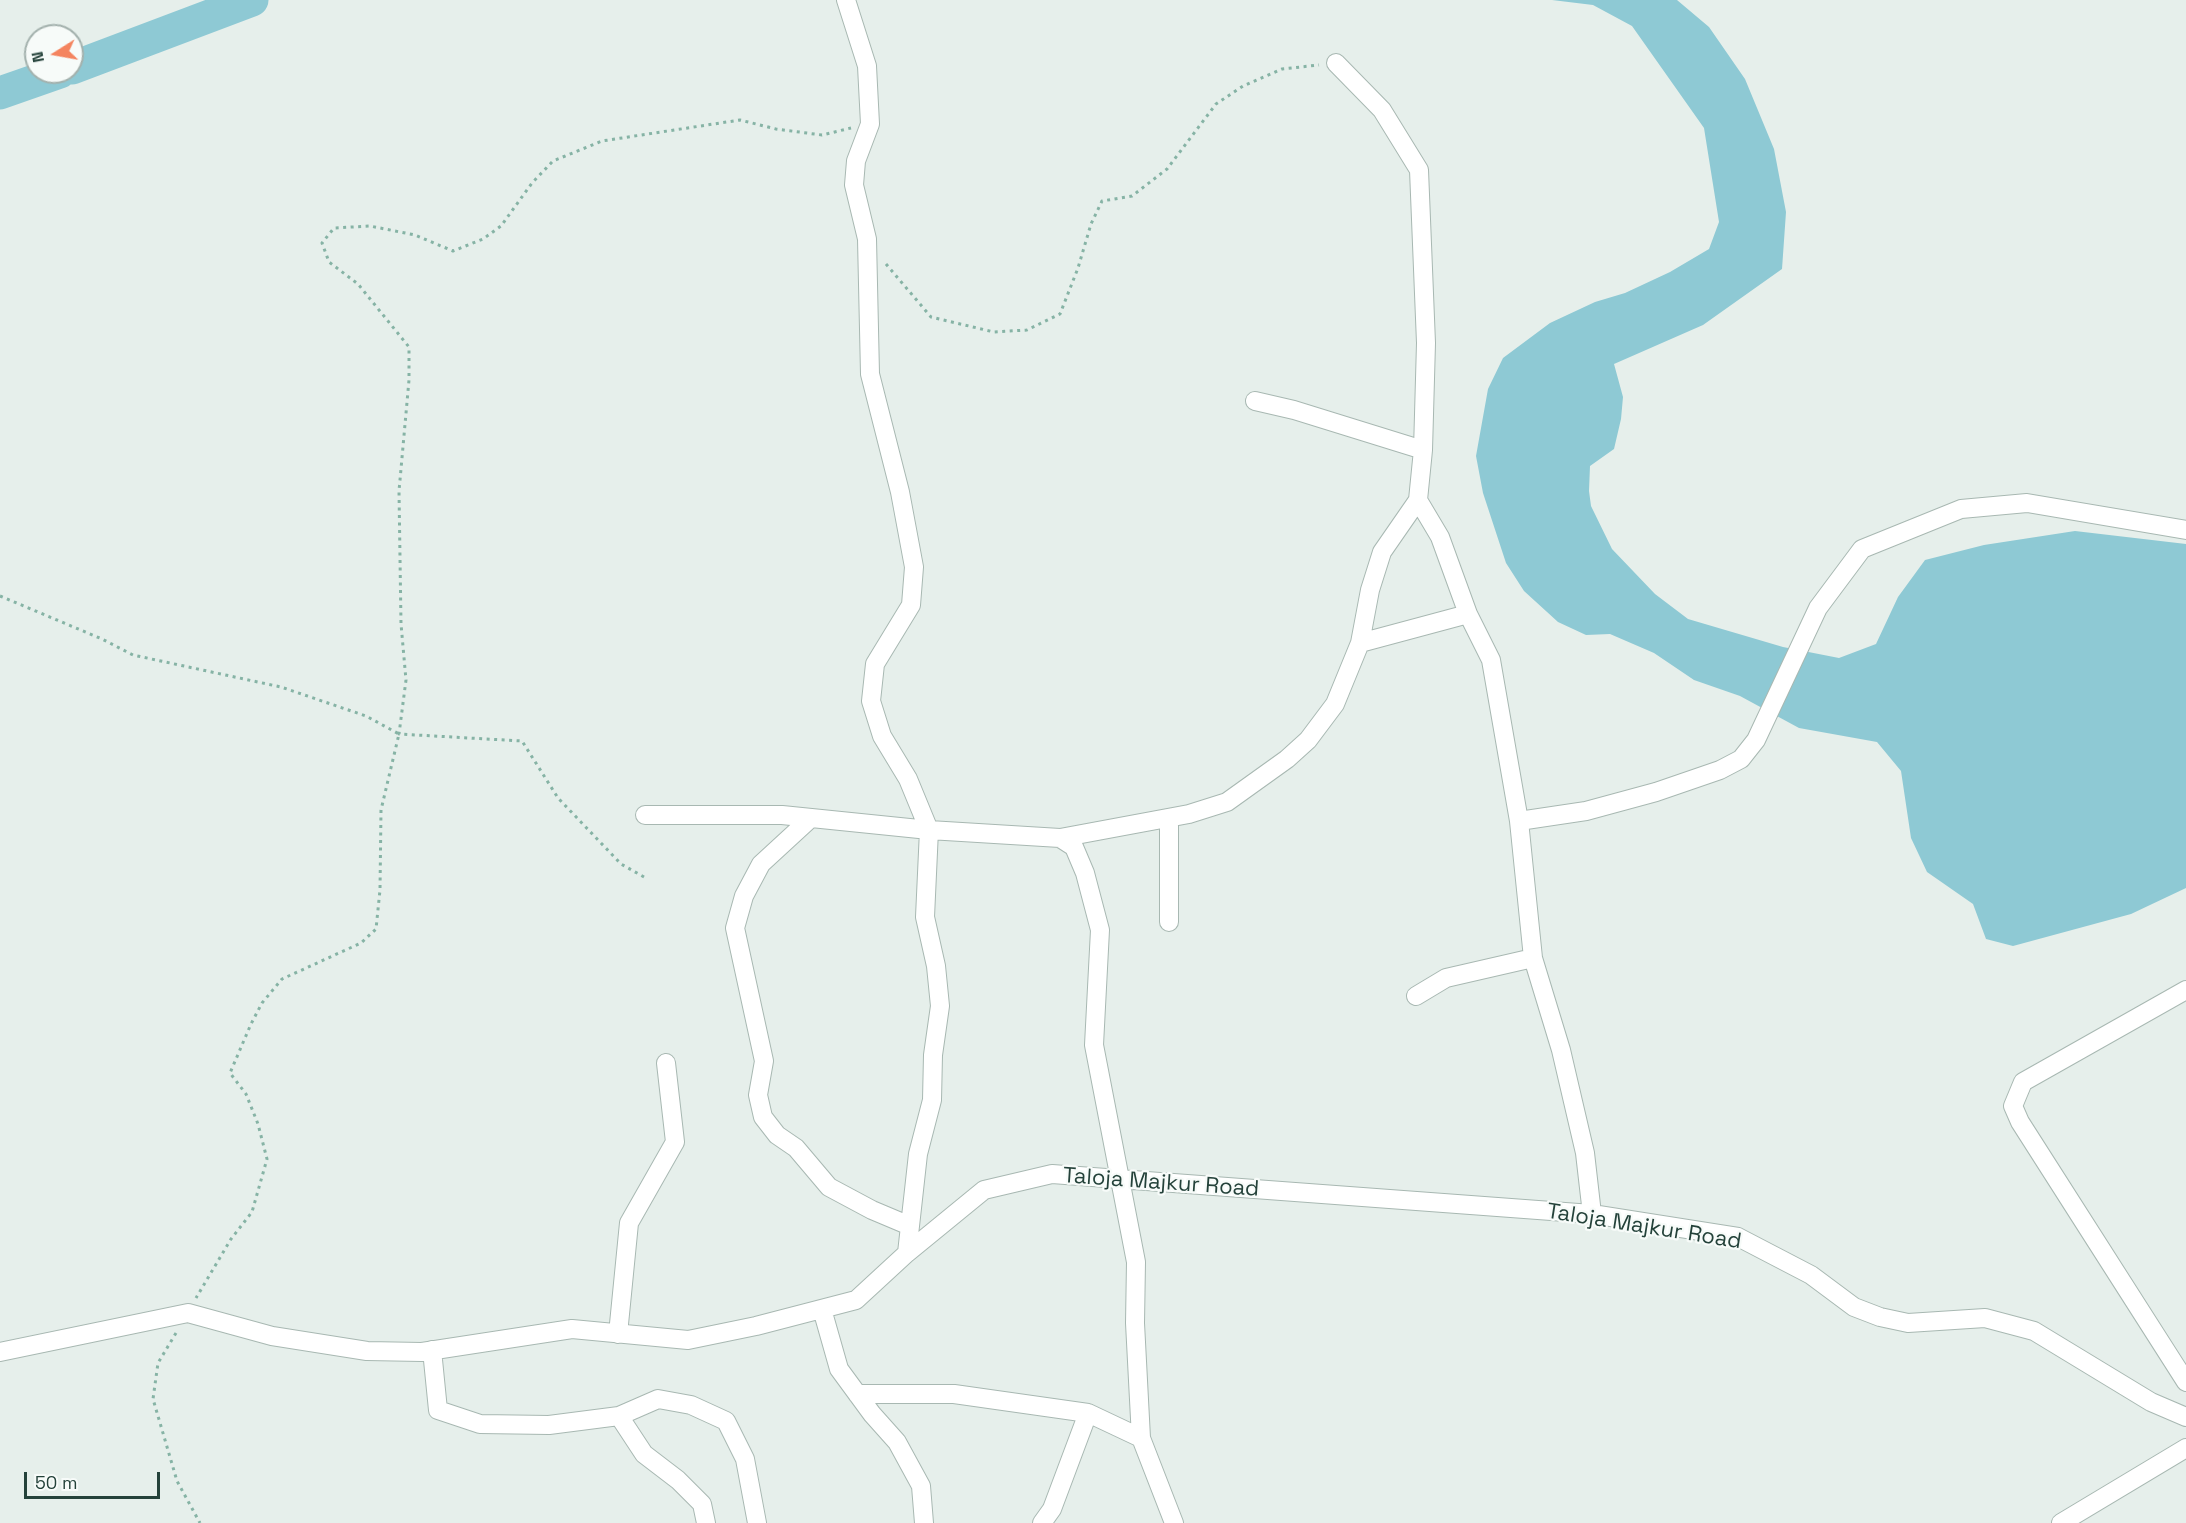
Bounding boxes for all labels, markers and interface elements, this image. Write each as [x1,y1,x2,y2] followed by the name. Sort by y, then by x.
[24,24,84,84] north arrow
[26,50,49,64] text: N
[1062,1163,1260,1203] street label: Taloja Majkur Road
[1545,1199,1743,1255] street label: Taloja Majkur Road
[27,1460,164,1498] scale bar
[35,1471,77,1494] text: 50 m

